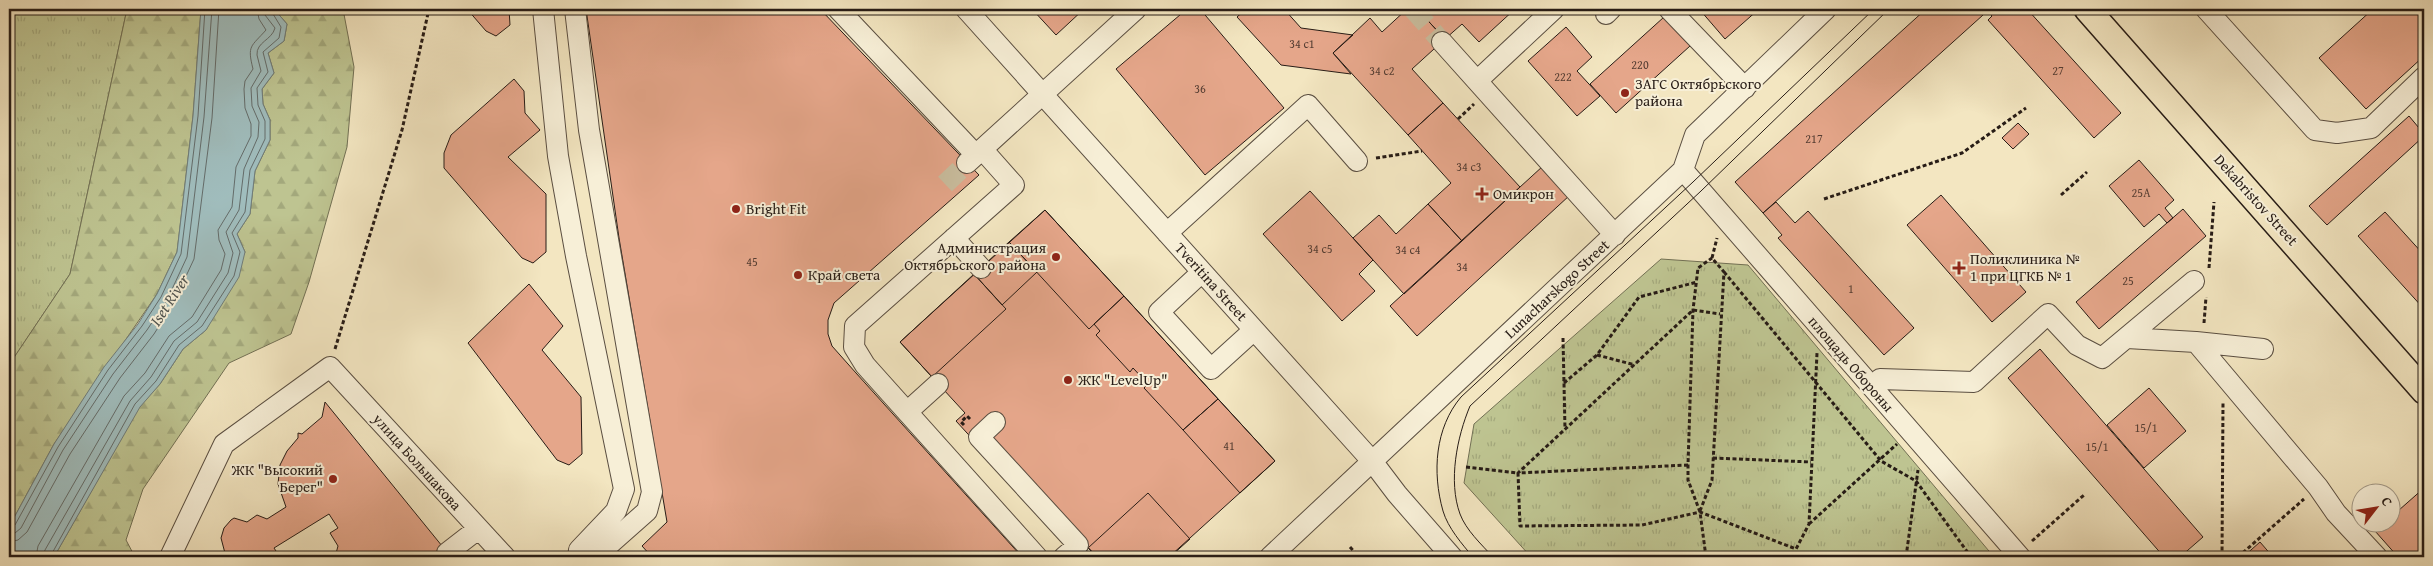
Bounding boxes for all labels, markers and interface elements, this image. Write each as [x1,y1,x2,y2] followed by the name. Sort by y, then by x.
[1289,35,1315,52] house number: 34 с1
[1631,56,1649,73] house number: 220
[1369,62,1395,79] house number: 34 с2
[2052,62,2064,79] house number: 27
[1554,68,1572,85] house number: 222
[1635,73,1762,111] place label: ЗАГС Октябрьского района
[1194,80,1206,97] house number: 36
[1619,87,1631,99] marker: ЗАГС Октябрьского района
[1805,130,1823,147] house number: 217
[2210,149,2304,250] street label: Dekabristov Street
[1456,158,1482,175] house number: 34 с3
[1493,183,1554,204] place label: Омикрон
[2132,184,2151,201] house number: 25А
[1475,187,1489,201] marker: Омикрон
[746,198,807,219] place label: Bright Fit
[730,203,742,215] marker: Bright Fit
[1500,234,1614,343] street label: Lunacharskogo Street
[904,237,1047,275] place label: Администрация Октябрьского района
[1170,238,1253,326] street label: Tveritina Street
[1307,240,1333,257] house number: 34 с5
[1395,241,1421,258] house number: 34 с4
[1970,248,2080,286] place label: Поликлиника № 1 при ЦГКБ № 1
[1050,251,1062,263] marker: Администрация Октябрьского района
[746,253,758,270] house number: 45
[1456,258,1468,275] house number: 34
[1952,261,1966,275] marker: Поликлиника № 1 при ЦГКБ № 1
[808,264,881,285] place label: Край света
[143,269,195,331] water label: Iset River
[792,269,804,281] marker: Край света
[2122,272,2134,289] house number: 25
[1848,280,1854,297] house number: 1
[1804,311,1899,417] street label: площадь Обороны
[1077,369,1168,390] place label: ЖК "LevelUp"
[1062,374,1074,386] marker: ЖК "LevelUp"
[367,408,467,515] street label: улица Большакова
[2135,419,2158,436] house number: 15/1
[1223,437,1235,454] house number: 41
[2086,438,2109,455] house number: 15/1
[231,459,323,497] place label: ЖК "Высокий Берег"
[327,473,339,485] marker: ЖК "Высокий Берег"
[2350,484,2400,534] north arrow
[2377,493,2398,510] text: С

